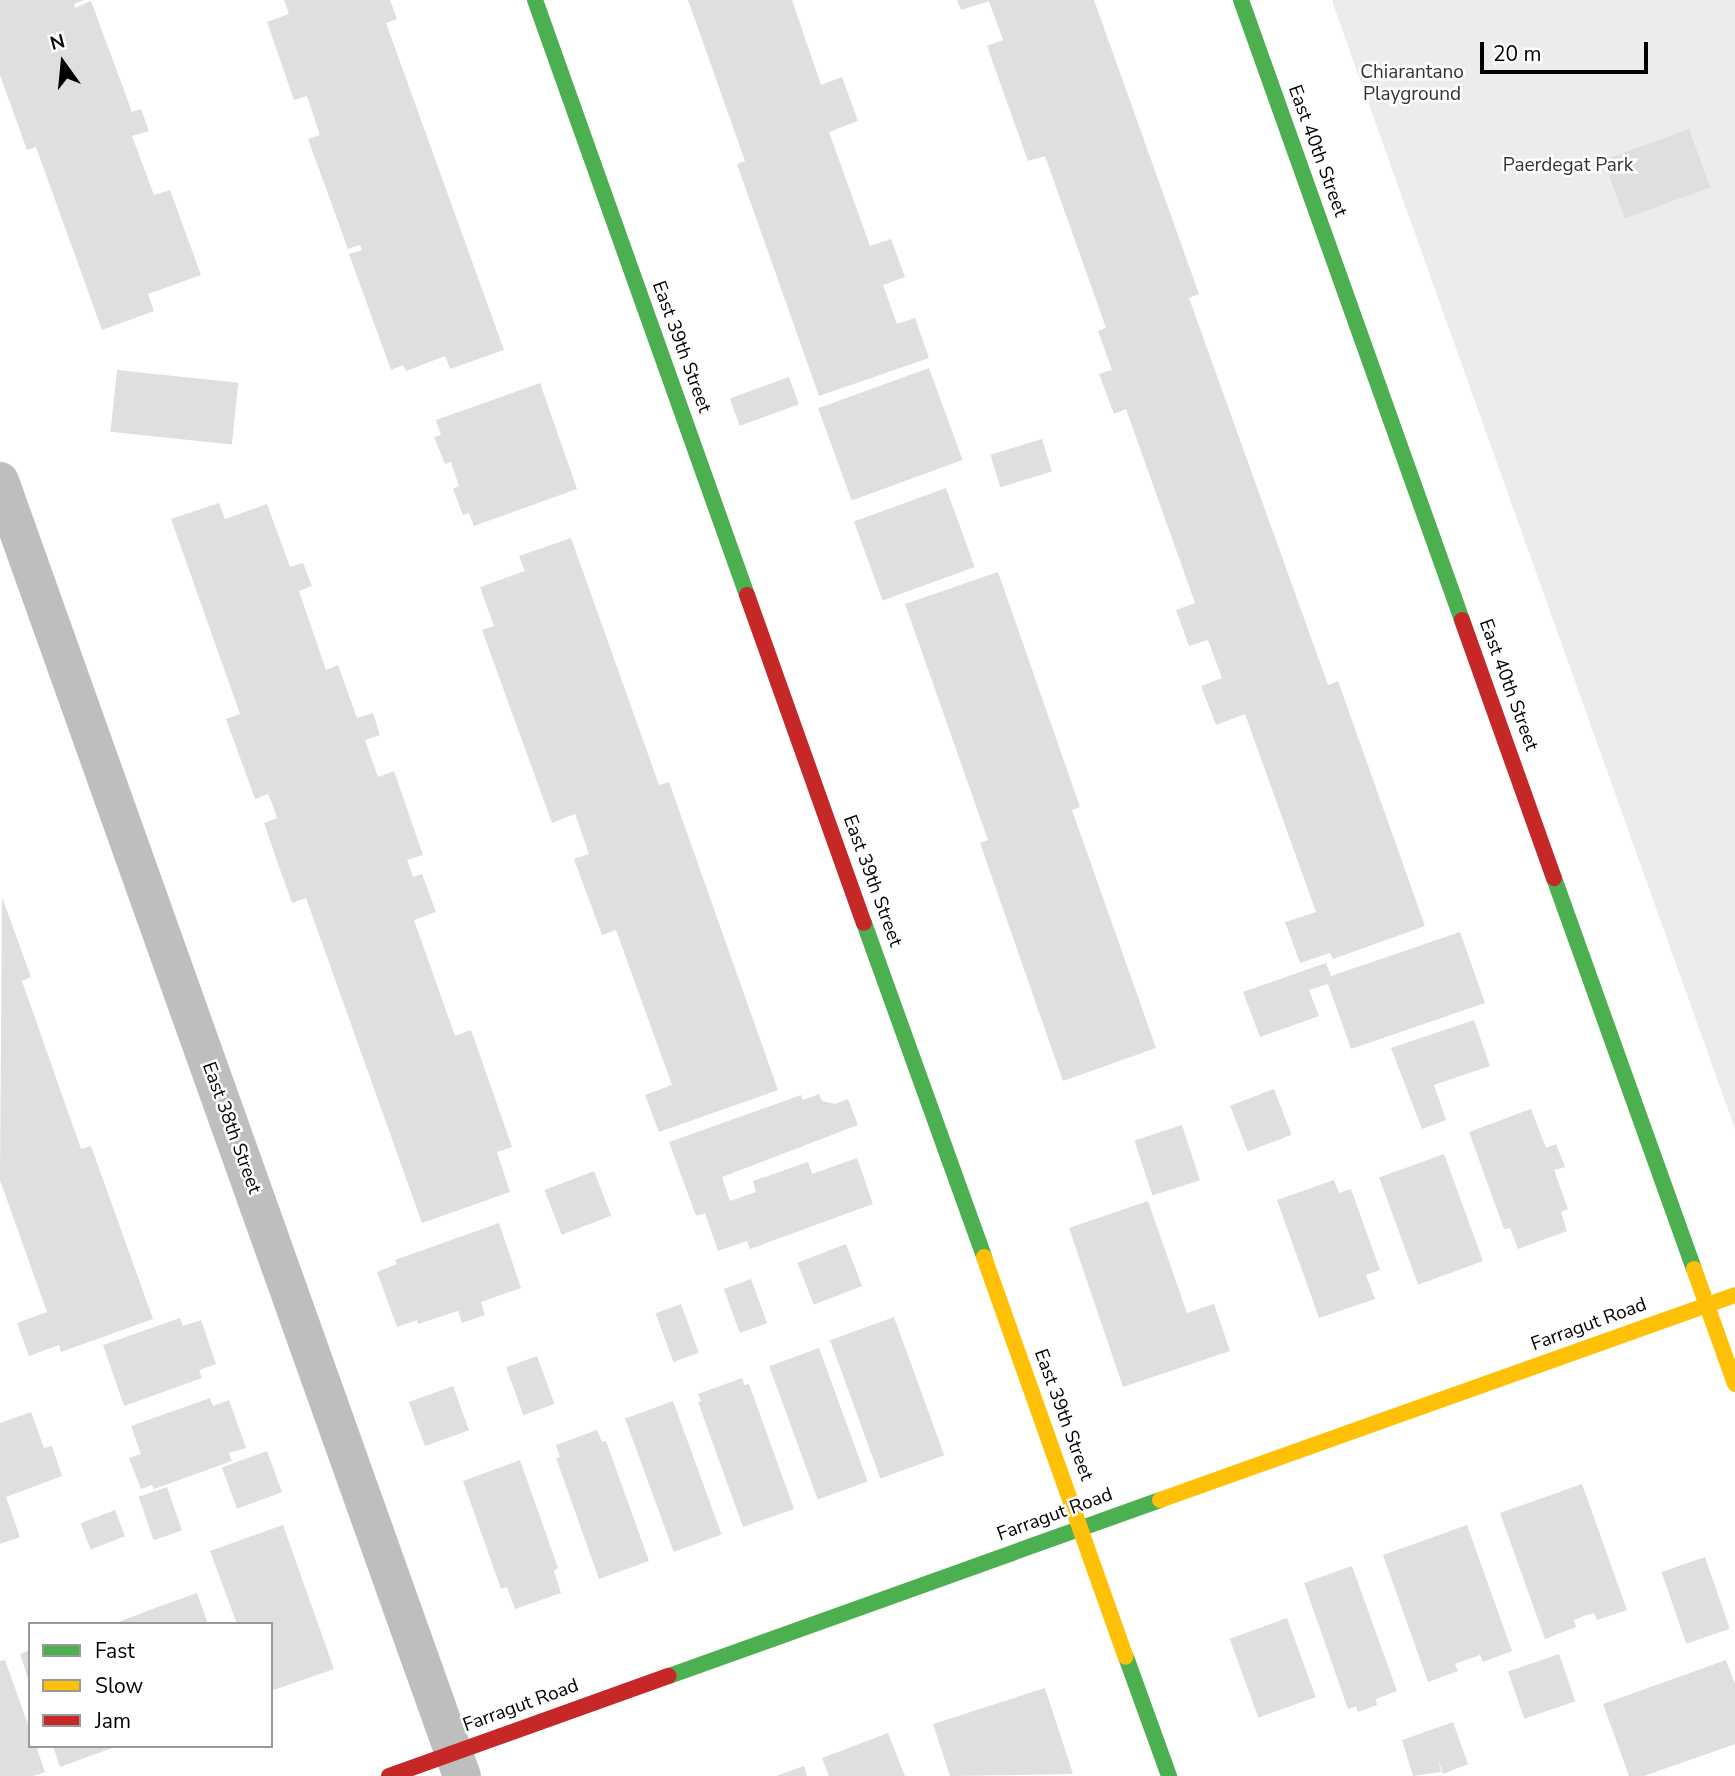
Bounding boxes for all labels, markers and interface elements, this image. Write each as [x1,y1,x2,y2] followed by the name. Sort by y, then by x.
[28,28,98,98] north arrow
[47,28,68,57] text: N
[1483,28,1651,72] scale bar
[1493,40,1542,68] text: 20 m
[1360,62,1464,106] park label: Chiarantano Playground
[1283,82,1351,220] street label: East 40th Street
[1503,155,1633,177] park label: Paerdegat Park
[647,278,715,416] street label: East 39th Street
[1474,616,1542,754] street label: East 40th Street
[838,812,906,950] street label: East 39th Street
[197,1059,265,1197] street label: East 38th Street
[1528,1294,1650,1356] street label: Farragut Road
[1029,1346,1097,1484] street label: East 39th Street
[994,1484,1116,1546] street label: Farragut Road
[28,1622,273,1748] legend
[95,1637,135,1665] text: Fast
[95,1672,143,1700] text: Slow
[460,1675,582,1737] street label: Farragut Road
[95,1707,131,1735] text: Jam

